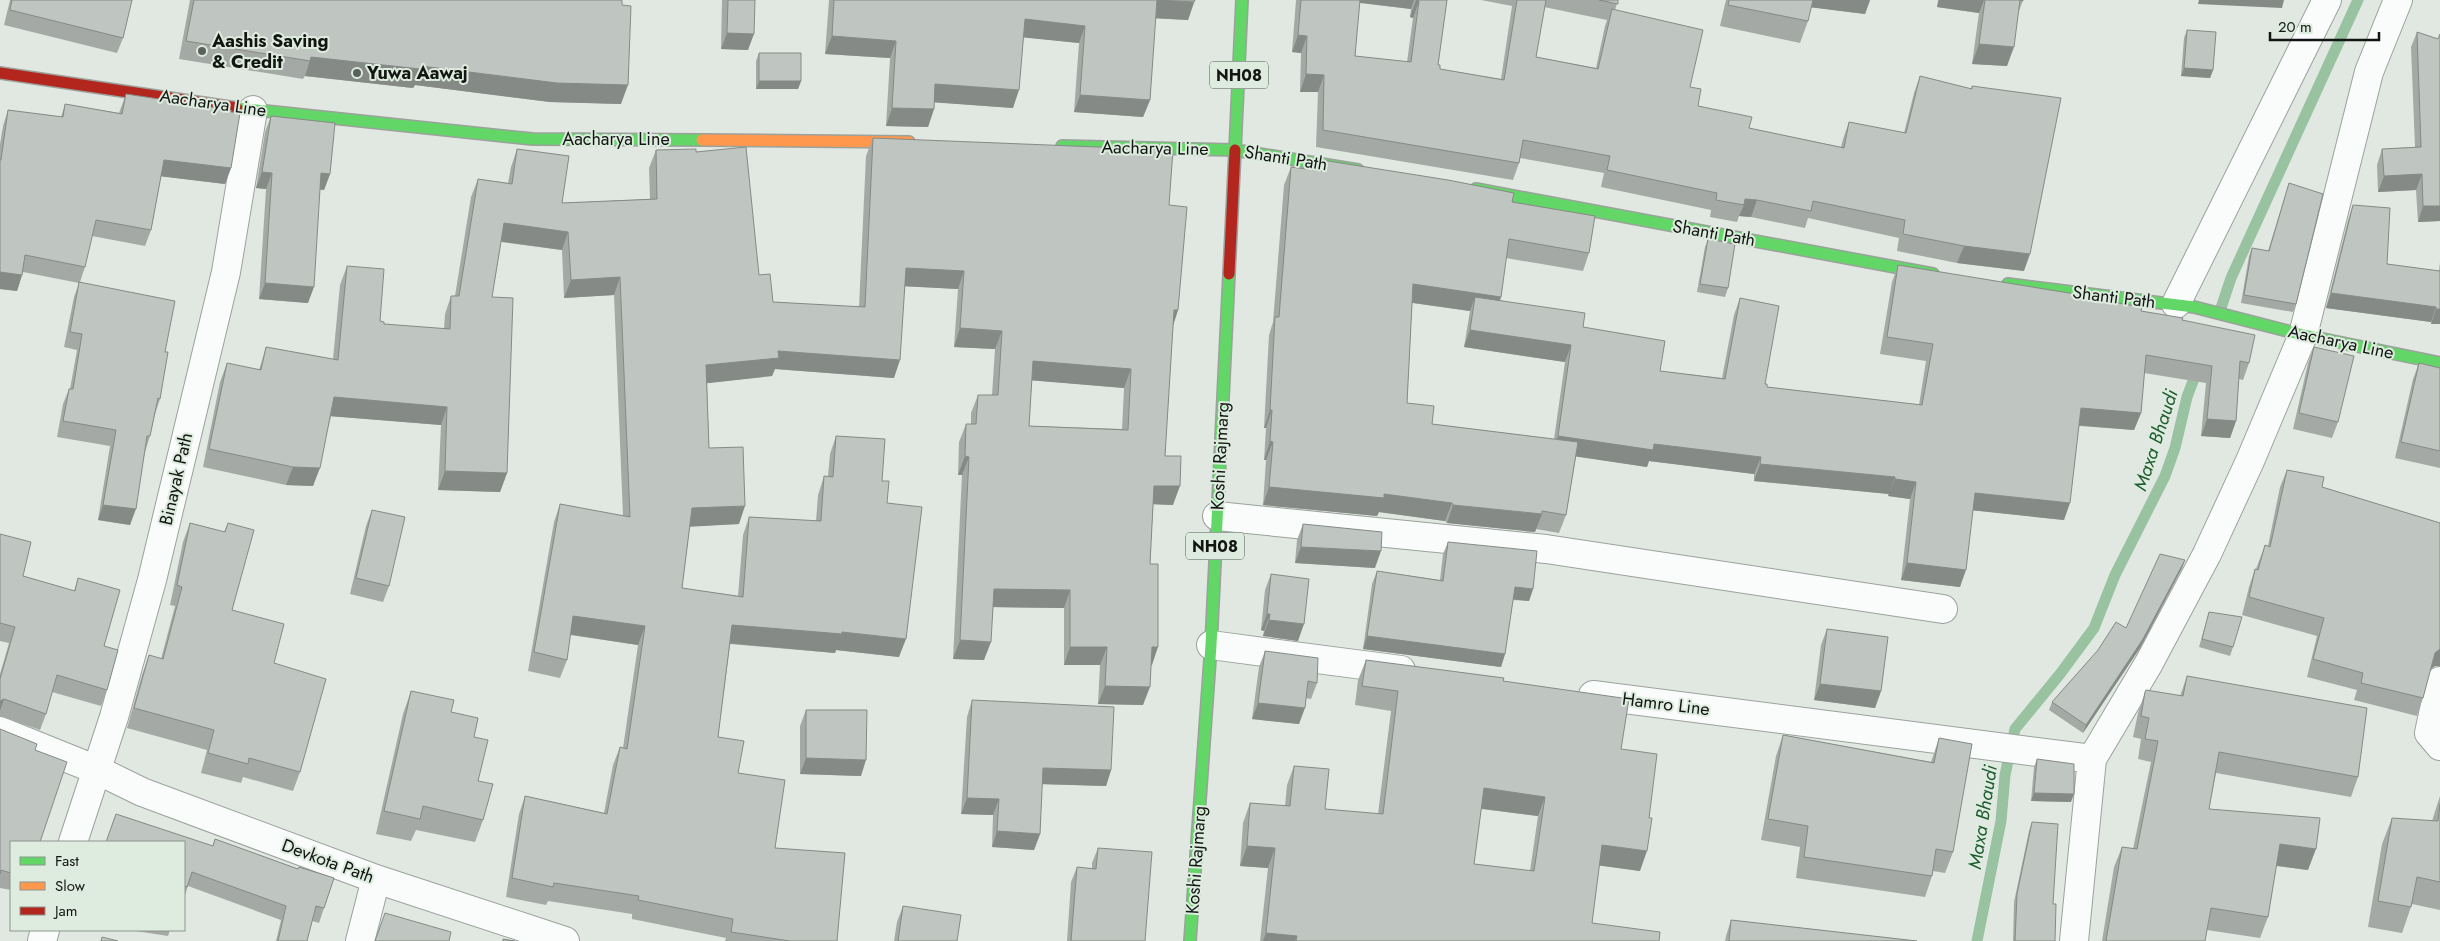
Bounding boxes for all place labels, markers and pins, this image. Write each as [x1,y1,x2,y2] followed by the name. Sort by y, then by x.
[211,28,329,75] place label: Aashis Saving & Credit
[196,45,208,57] marker: Aashis Saving & Credit
[366,60,468,86] place label: Yuwa Aawaj
[351,67,363,79] marker: Yuwa Aawaj

